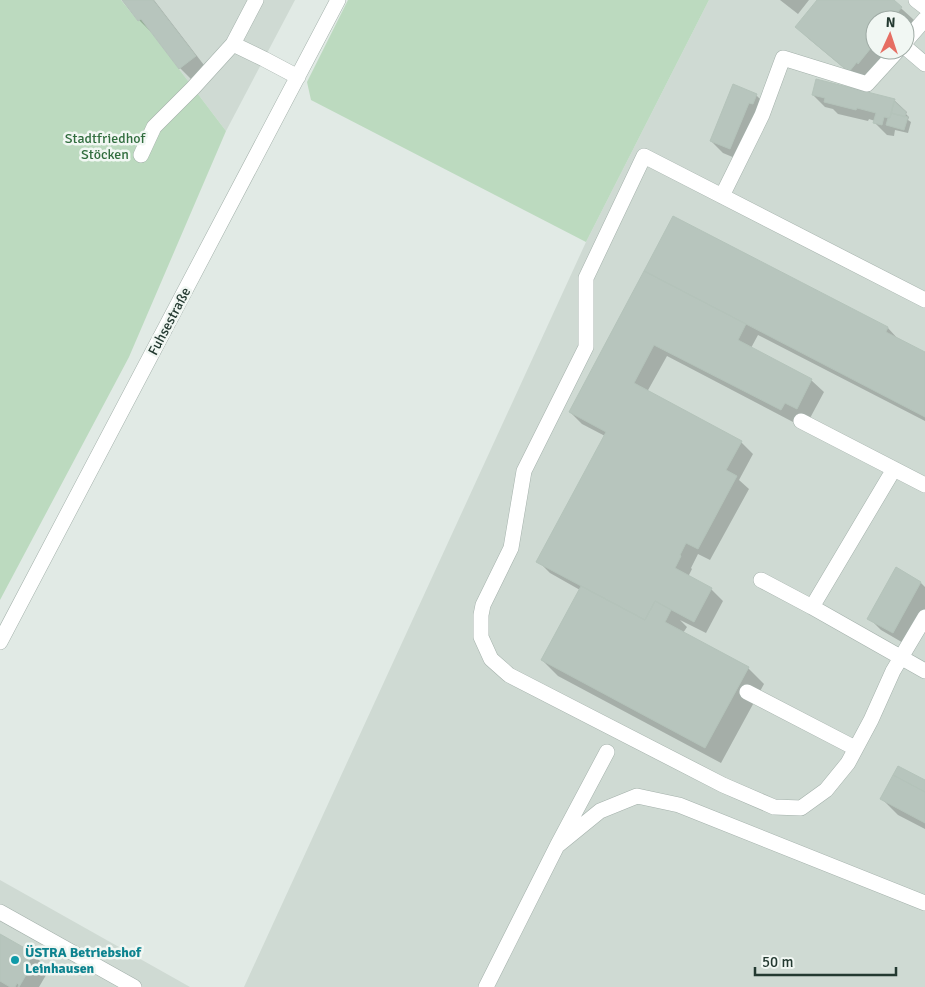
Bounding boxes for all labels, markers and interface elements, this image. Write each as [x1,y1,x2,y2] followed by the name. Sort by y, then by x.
[865,10,915,60] north arrow
[885,14,896,31] text: N
[65,130,146,163] park label: Stadtfriedhof Stöcken
[144,284,194,358] street label: Fuhsestraße
[25,944,142,977] place label: ÜSTRA Betriebshof Leinhausen
[755,944,896,976] scale bar
[762,953,793,971] text: 50 m
[9,954,21,966] marker: ÜSTRA Betriebshof Leinhausen

